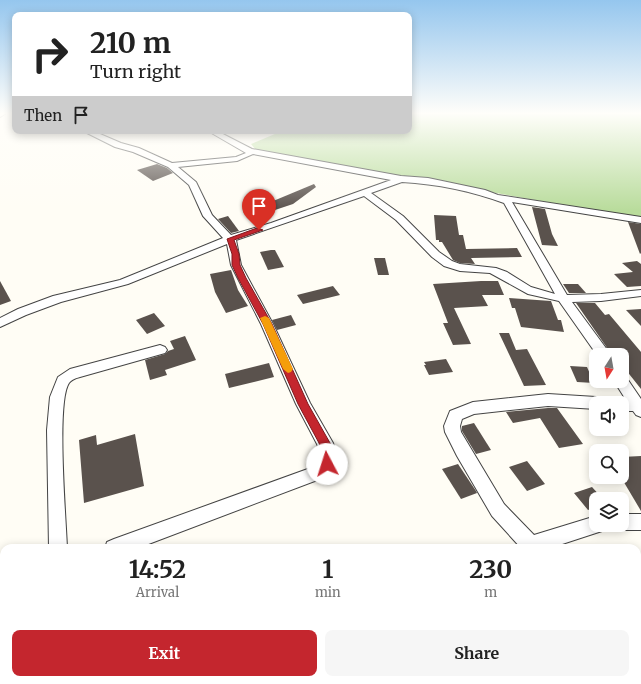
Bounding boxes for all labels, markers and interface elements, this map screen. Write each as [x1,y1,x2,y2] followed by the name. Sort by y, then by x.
[90,25,171,61] text: 210 m
[24,28,76,80] icon: right
[90,60,181,83] text: Turn right
[70,104,92,126] icon: arrive
[24,106,62,125] text: Then
[242,189,276,230] pin
[248,195,270,217] icon: arrive
[589,348,629,388] north arrow
[589,348,629,532] map controls
[589,396,629,436] button: sound
[306,443,348,485] position arrow
[589,444,629,484] button: search
[589,492,629,532] button: layers
[129,554,186,585] text: 14:52
[322,554,333,585] text: 1
[469,554,512,585] text: 230
[136,584,179,601] text: Arrival
[315,584,341,601] text: min
[484,584,497,601] text: m
[12,630,317,676] button: Exit
[325,630,629,676] button: Share

